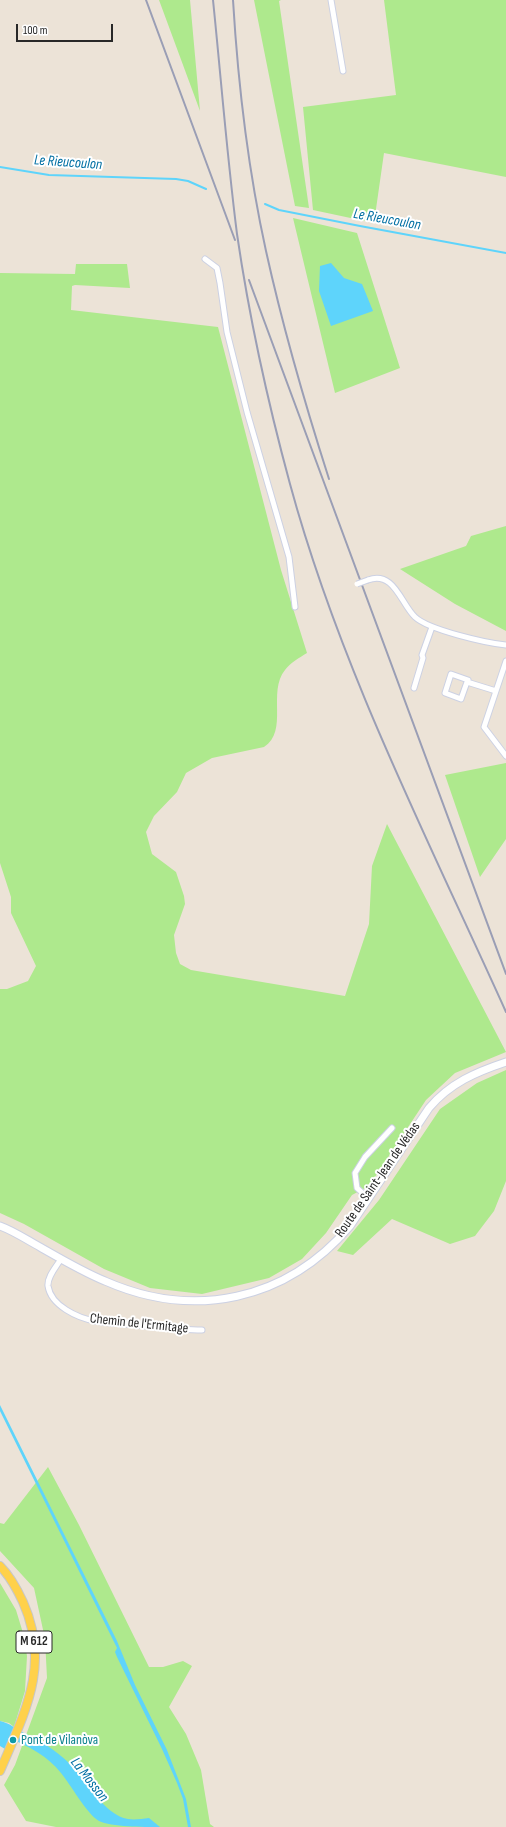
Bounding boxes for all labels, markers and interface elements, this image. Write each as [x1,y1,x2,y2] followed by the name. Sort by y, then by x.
[18,16,115,42] scale bar
[23,23,48,38] text: 100 m
[33,152,103,174] water label: Le Rieucoulon
[352,205,422,235] water label: Le Rieucoulon
[332,1119,424,1241] street label: Route de Saint-Jean de Védas
[89,1310,189,1338] street label: Chemin de l'Ermitage
[16,1631,52,1653] road number: M 612
[21,1732,98,1748] place label: Pont de Vilanòva
[8,1735,18,1745] marker: Pont de Vilanòva
[66,1754,112,1806] water label: La Mosson

